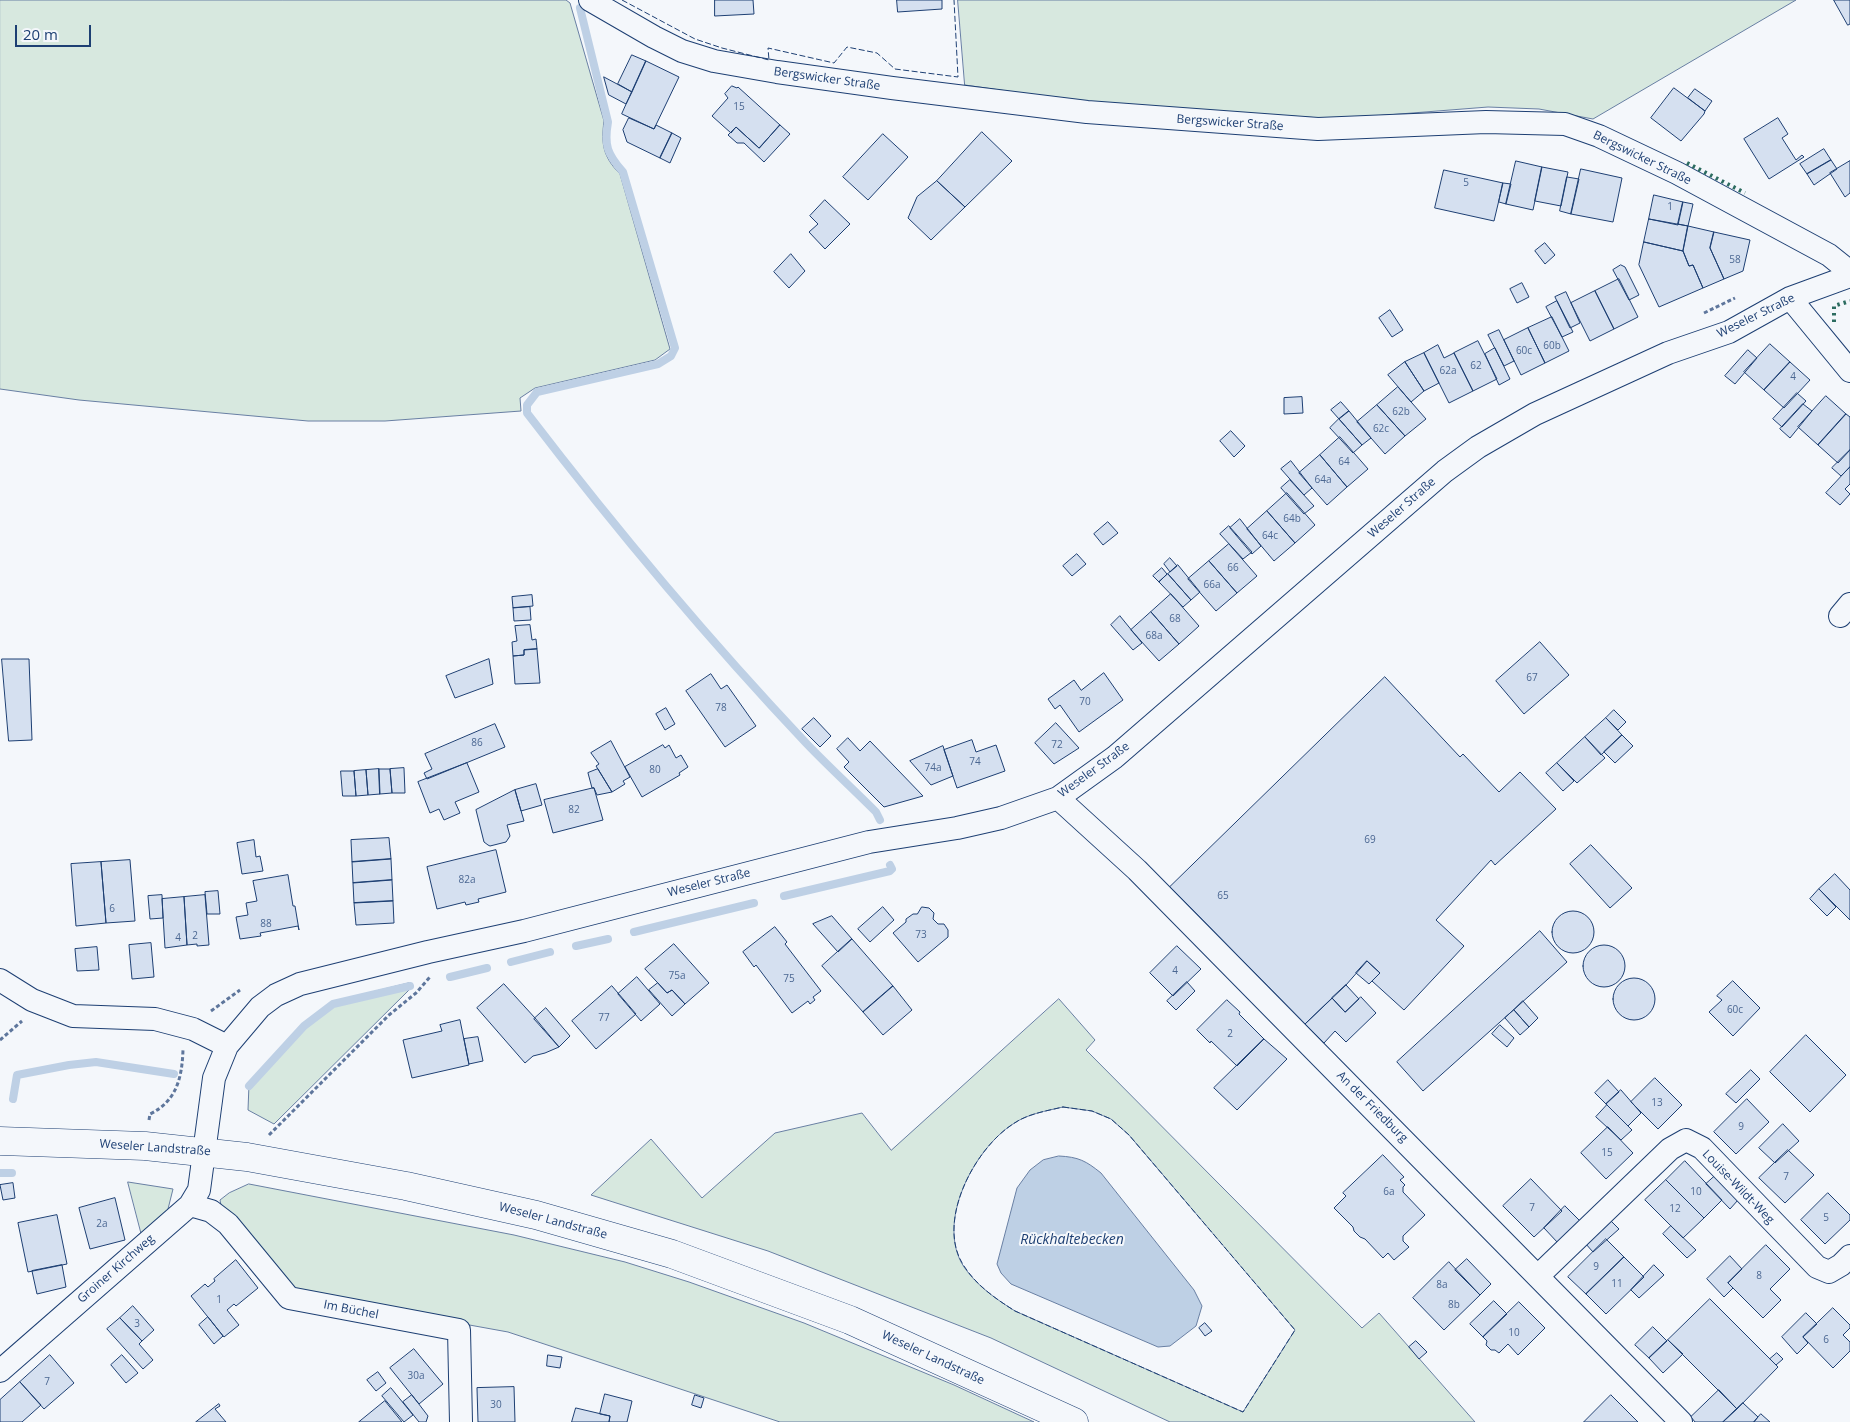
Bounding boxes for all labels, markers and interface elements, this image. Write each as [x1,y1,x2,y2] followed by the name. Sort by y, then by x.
[18,15,94,47] scale bar
[23,24,58,44] text: 20 m
[773,64,881,94] street label: Bergswicker Straße
[733,101,745,113] house number: 15
[1176,112,1284,134] street label: Bergswicker Straße
[1591,128,1693,188] street label: Bergswicker Straße
[1463,177,1469,189] house number: 5
[1667,201,1673,213] house number: 1
[1729,254,1741,266] house number: 58
[1715,291,1797,341] street label: Weseler Straße
[1543,340,1561,352] house number: 60b
[1516,345,1532,357] house number: 60c
[1470,360,1482,372] house number: 62
[1440,365,1456,377] house number: 62a
[1790,371,1796,383] house number: 4
[1392,406,1410,418] house number: 62b
[1373,423,1389,435] house number: 62c
[1338,456,1350,468] house number: 64
[1315,474,1331,486] house number: 64a
[1365,475,1439,541] street label: Weseler Straße
[1283,513,1301,525] house number: 64b
[1262,530,1278,542] house number: 64c
[1227,562,1239,574] house number: 66
[1204,579,1220,591] house number: 66a
[1169,613,1181,625] house number: 68
[1146,630,1162,642] house number: 68a
[1526,672,1538,684] house number: 67
[1079,696,1091,708] house number: 70
[715,702,727,714] house number: 78
[471,737,483,749] house number: 86
[1051,739,1063,751] house number: 72
[1056,739,1132,801] street label: Weseler Straße
[969,756,981,768] house number: 74
[925,762,941,774] house number: 74a
[649,764,661,776] house number: 80
[568,804,580,816] house number: 82
[1364,834,1376,846] house number: 69
[666,866,752,900] street label: Weseler Straße
[459,874,475,886] house number: 82a
[1217,890,1229,902] house number: 65
[109,903,115,915] house number: 6
[260,918,272,930] house number: 88
[915,929,927,941] house number: 73
[192,930,198,942] house number: 2
[175,932,181,944] house number: 4
[1172,965,1178,977] house number: 4
[669,970,685,982] house number: 75a
[783,973,795,985] house number: 75
[1727,1004,1743,1016] house number: 60c
[598,1012,610,1024] house number: 77
[1227,1028,1233,1040] house number: 2
[1334,1069,1410,1145] street label: An der Friedburg
[1651,1097,1663,1109] house number: 13
[1738,1121,1744,1133] house number: 9
[99,1137,211,1159] street label: Weseler Landstraße
[1601,1147,1613,1159] house number: 15
[1699,1147,1777,1227] street label: Louise-Wildt-Weg
[1783,1171,1789,1183] house number: 7
[1383,1186,1395,1198] house number: 6a
[1690,1186,1702,1198] house number: 10
[497,1200,609,1242] street label: Weseler Landstraße
[1529,1202,1535,1214] house number: 7
[1669,1203,1681,1215] house number: 12
[1823,1212,1829,1224] house number: 5
[96,1218,108,1230] house number: 2a
[75,1232,157,1306] street label: Groiner Kirchweg
[1020,1232,1124,1248] water label: Rückhaltebecken
[1593,1261,1599,1273] house number: 9
[1756,1270,1762,1282] house number: 8
[1611,1278,1623,1290] house number: 11
[1436,1279,1448,1291] house number: 8a
[216,1294,222,1306] house number: 1
[322,1298,380,1322] street label: Im Büchel
[1448,1299,1460,1311] house number: 8b
[134,1318,140,1330] house number: 3
[1508,1327,1520,1339] house number: 10
[879,1328,987,1388] street label: Weseler Landstraße
[1823,1334,1829,1346] house number: 6
[408,1370,424,1382] house number: 30a
[44,1376,50,1388] house number: 7
[490,1399,502,1411] house number: 30

